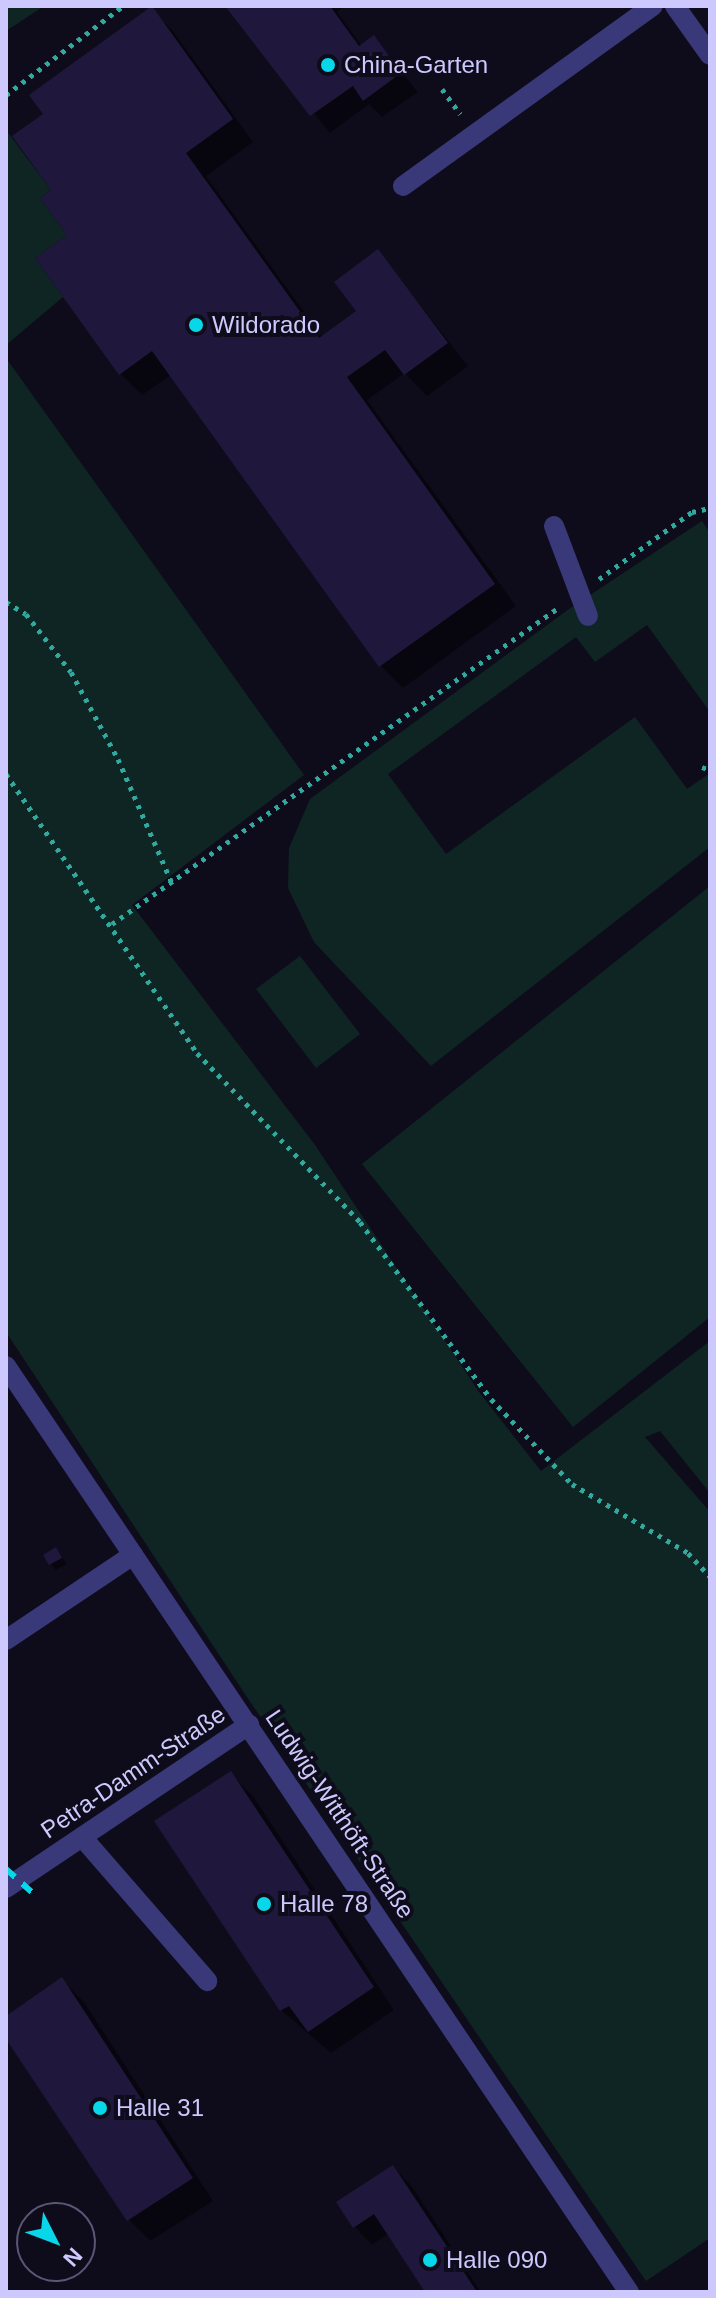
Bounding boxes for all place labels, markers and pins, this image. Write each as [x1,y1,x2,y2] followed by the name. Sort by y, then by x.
[344,51,488,79] place label: China-Garten
[319,56,337,74] marker: China-Garten
[212,311,320,339] place label: Wildorado
[187,316,205,334] marker: Wildorado
[280,1890,368,1918] place label: Halle 78
[255,1895,273,1913] marker: Halle 78
[116,2094,204,2122] place label: Halle 31
[91,2099,109,2117] marker: Halle 31
[446,2246,547,2274] place label: Halle 090
[421,2251,439,2269] marker: Halle 090

